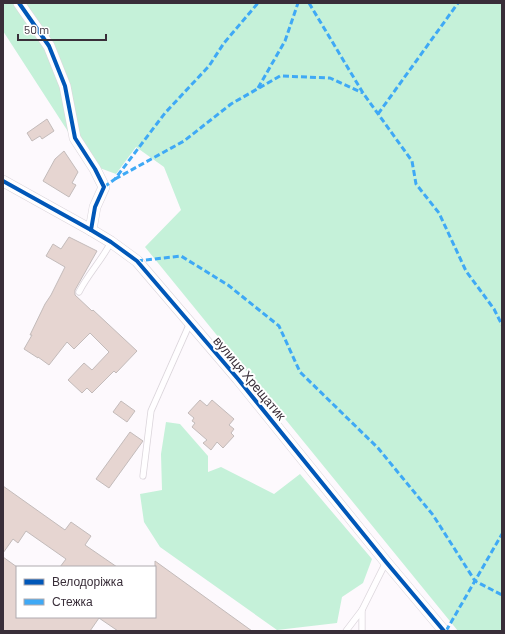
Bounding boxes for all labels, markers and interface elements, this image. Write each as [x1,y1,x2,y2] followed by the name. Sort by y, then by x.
[18,16,106,42] scale bar
[24,22,49,36] text: 50 m
[210,333,290,423] street label: вулиця Хрещатик
[16,566,156,618] legend
[52,574,123,589] text: Велодоріжка
[52,594,93,608] text: Стежка

